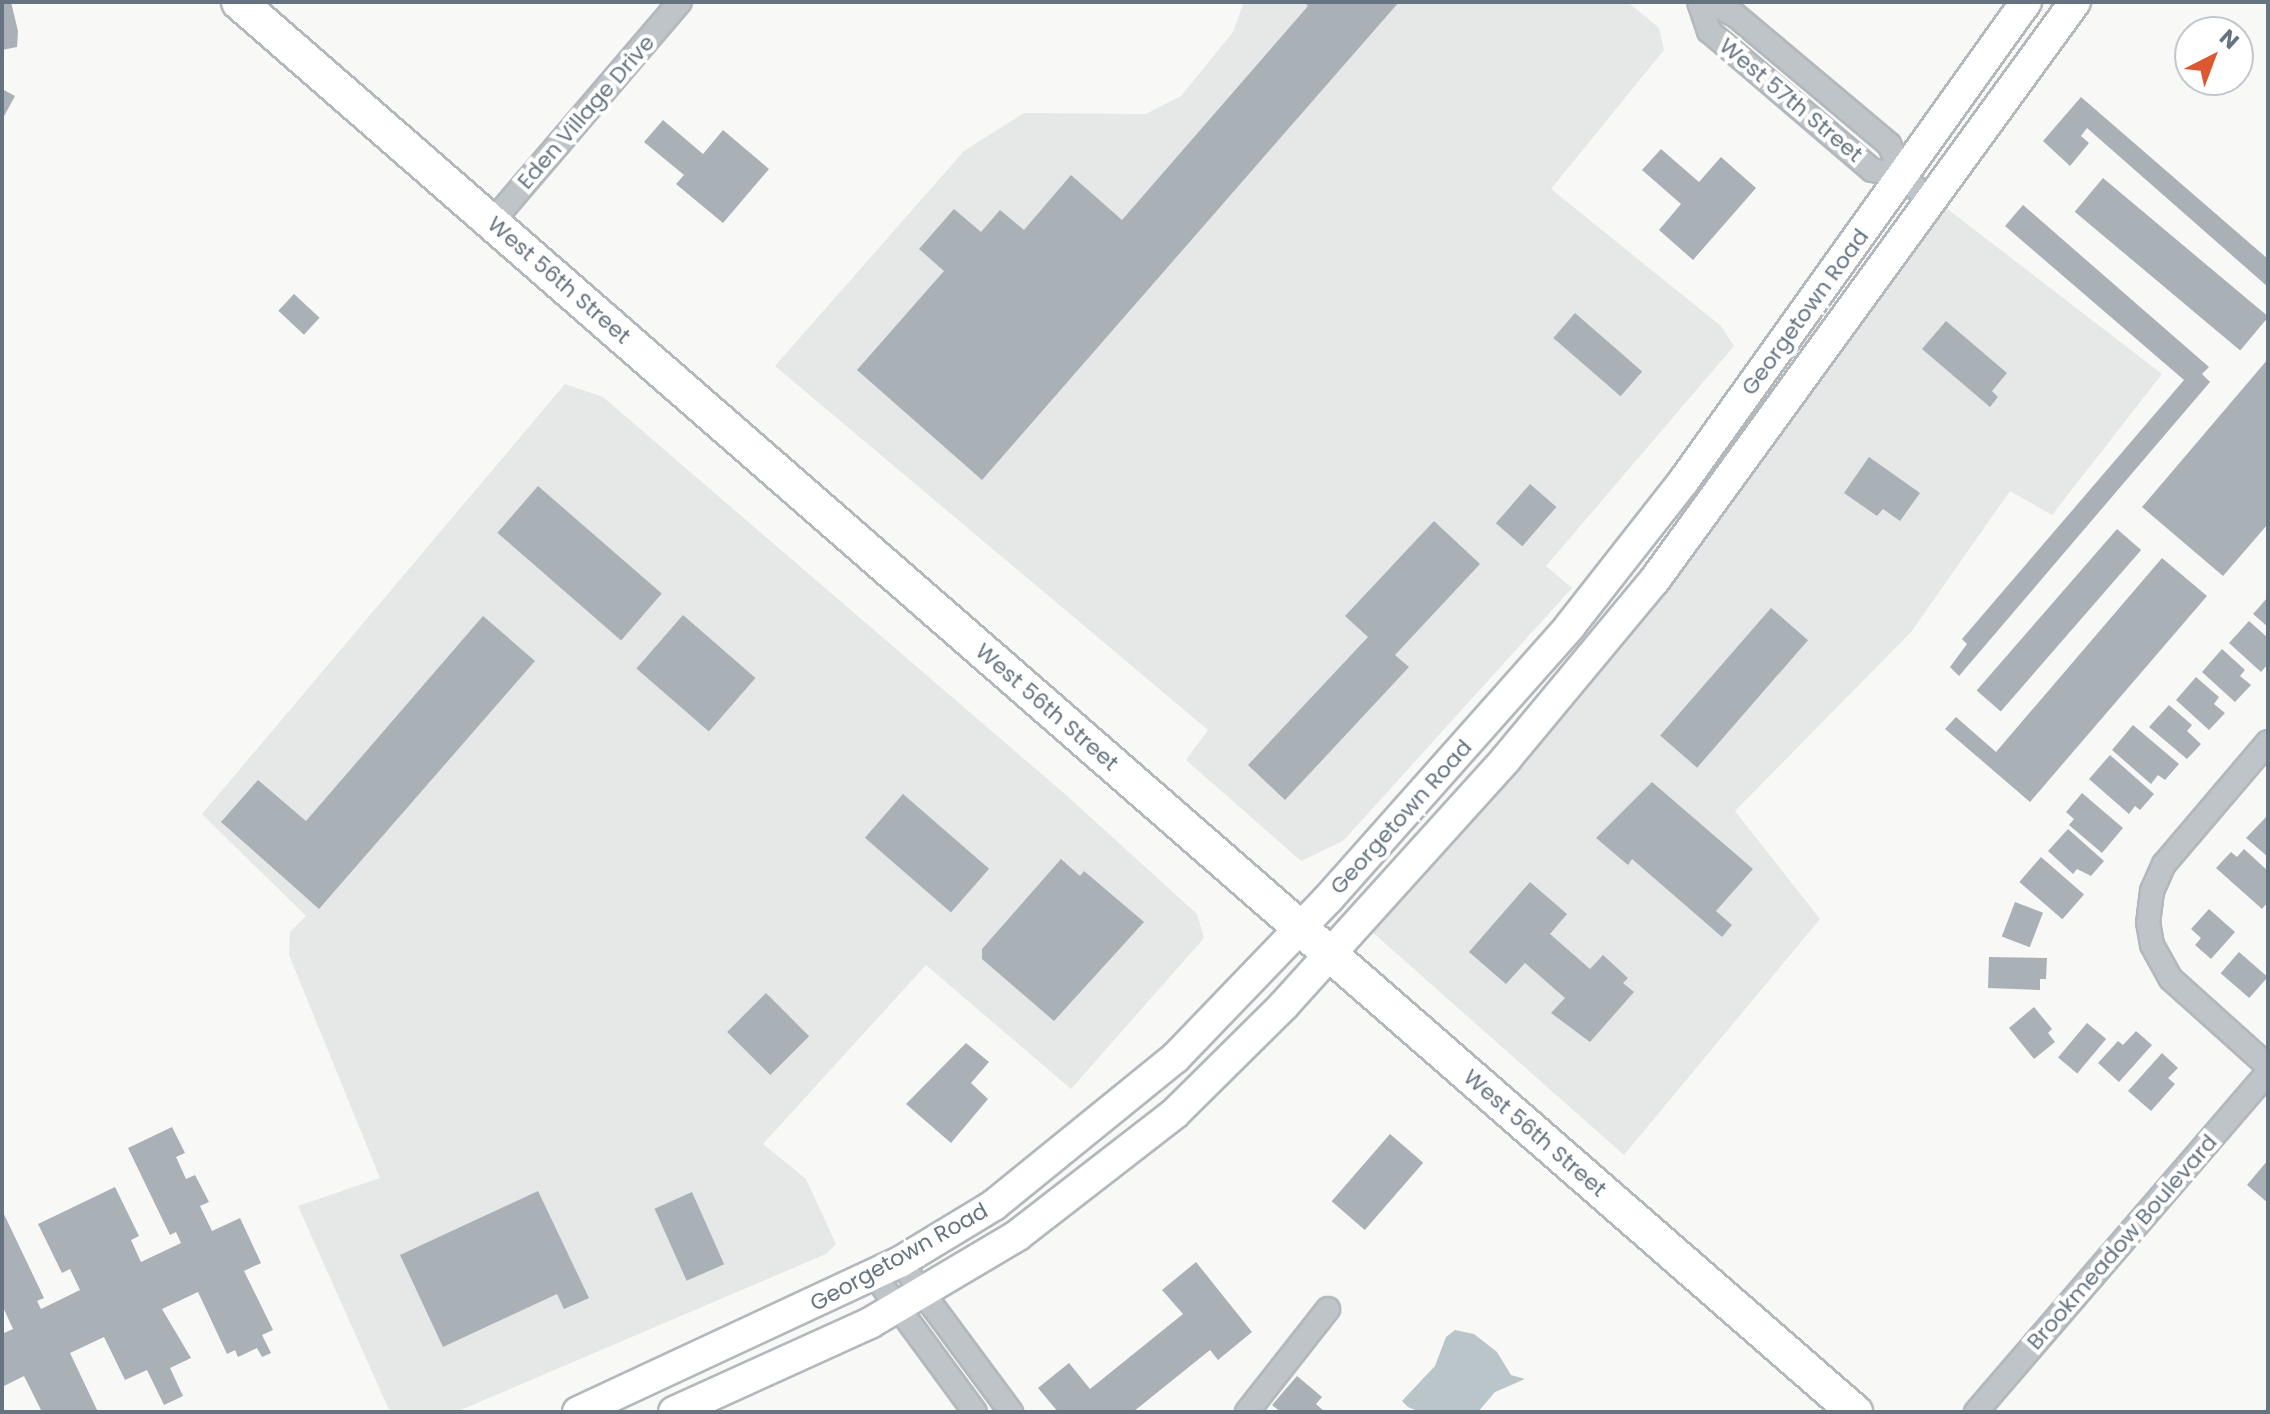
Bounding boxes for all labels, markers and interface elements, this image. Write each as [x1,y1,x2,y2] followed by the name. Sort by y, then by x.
[2174,16,2254,96] north arrow
[2213,22,2246,56] text: N
[512,30,660,194] street label: Eden Village Drive
[1714,32,1868,168] street label: West 57th Street
[482,211,636,349] street label: West 56th Street
[1736,224,1874,400] street label: Georgetown Road
[970,638,1124,776] street label: West 56th Street
[1325,734,1477,900] street label: Georgetown Road
[1458,1064,1612,1202] street label: West 56th Street
[2021,1129,2223,1355] street label: Brookmeadow Boulevard
[806,1197,992,1317] street label: Georgetown Road

